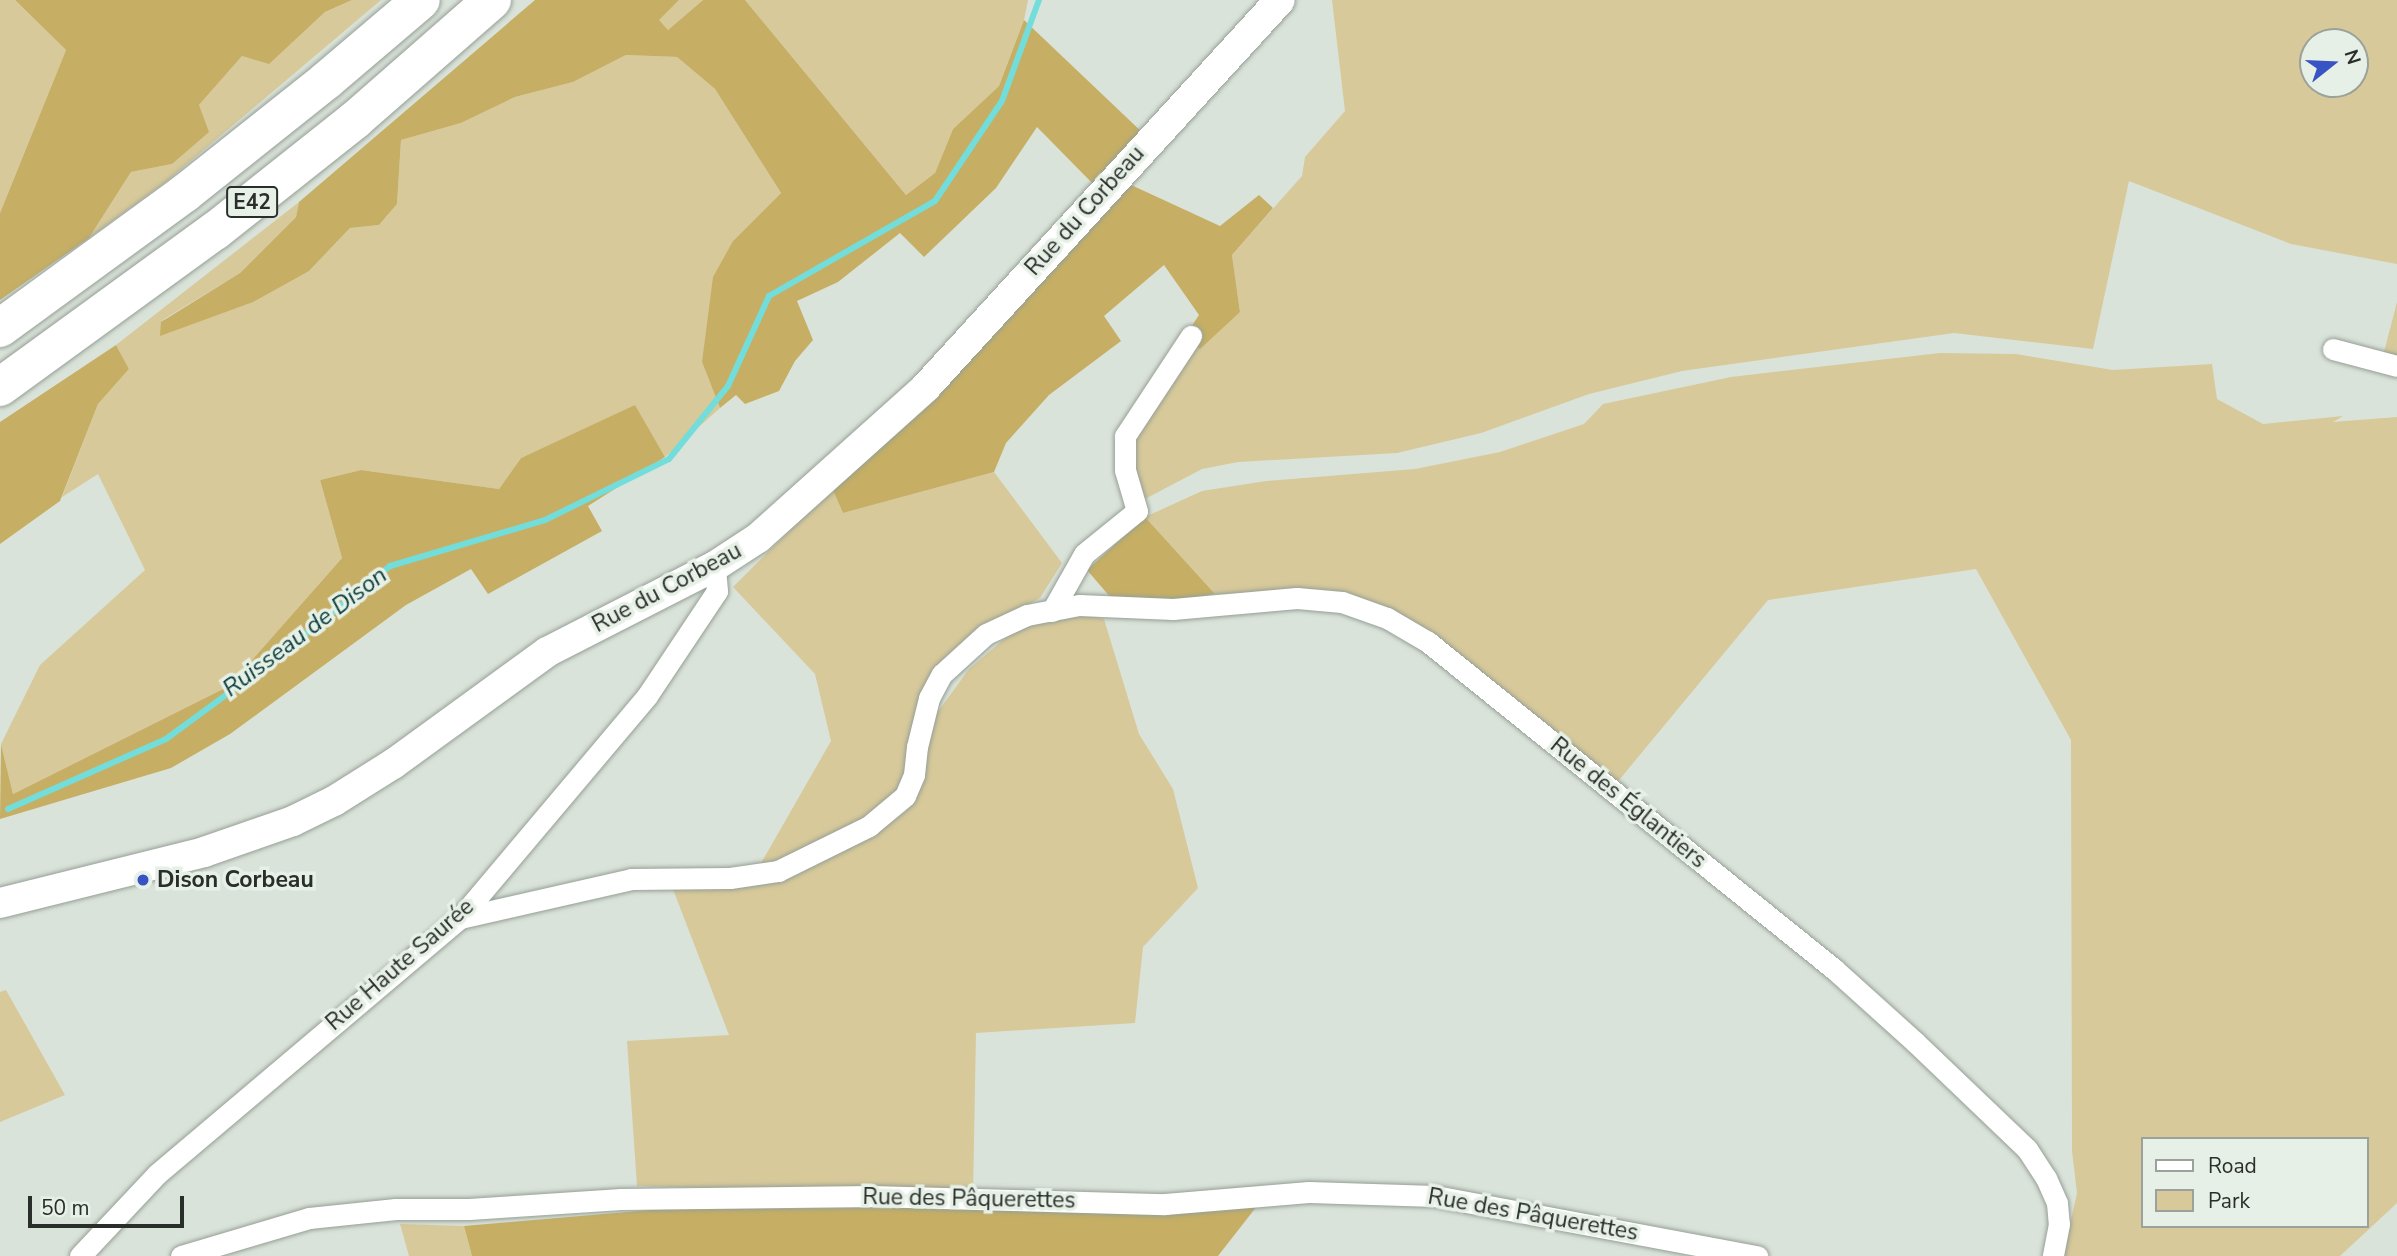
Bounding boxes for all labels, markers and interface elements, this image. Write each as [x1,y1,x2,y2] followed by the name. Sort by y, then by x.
[2299,28,2369,98] north arrow
[2338,46,2367,68] text: N
[1020,140,1150,282] street label: Rue du Corbeau
[226,184,278,220] road number: E42
[588,537,746,639] street label: Rue du Corbeau
[217,561,393,703] water label: Ruisseau de Dison
[1544,732,1712,874] street label: Rue des Églantiers
[157,866,314,894] place label: Dison Corbeau
[135,872,151,888] marker: Dison Corbeau
[320,893,480,1037] street label: Rue Haute Saurée
[2142,1137,2369,1228] legend
[2208,1152,2257,1180] text: Road
[32,1182,187,1226] scale bar
[862,1183,1076,1215] street label: Rue des Pâquerettes
[1426,1183,1640,1247] street label: Rue des Pâquerettes
[2208,1187,2250,1215] text: Park
[41,1194,90,1222] text: 50 m

